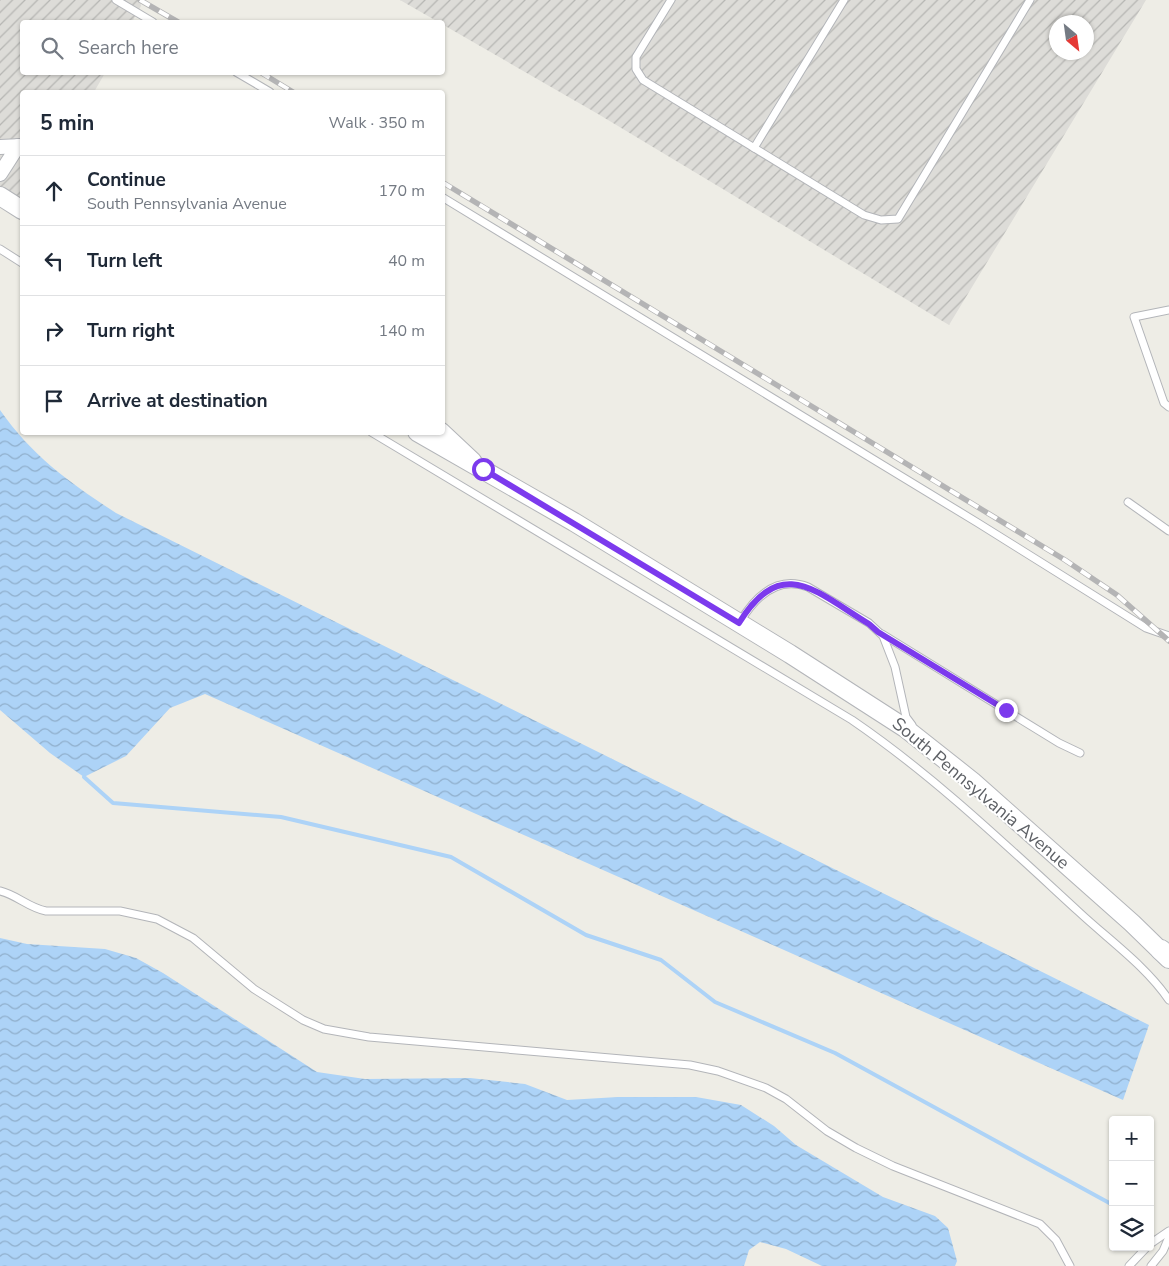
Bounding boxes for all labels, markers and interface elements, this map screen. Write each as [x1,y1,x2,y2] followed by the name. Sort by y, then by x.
[1049,15,1094,60] north arrow
[20,20,445,75] search box
[38,34,66,62] icon: search
[78,35,179,61] text: Search here
[40,109,94,137] text: 5 min
[329,112,425,134] text: Walk · 350 m
[87,167,166,193] text: Continue
[40,177,68,205] icon: ahead
[378,180,425,202] text: 170 m
[87,193,287,215] text: South Pennsylvania Avenue
[40,247,68,275] icon: left
[87,248,162,274] text: Turn left
[388,250,425,272] text: 40 m
[40,317,68,345] icon: right
[87,318,174,344] text: Turn right
[378,320,425,342] text: 140 m
[40,387,68,415] icon: arrive
[87,388,268,414] text: Arrive at destination
[472,458,495,481] route start
[995,699,1018,722] route end
[887,712,1075,874] street label: South Pennsylvania Avenue
[1109,1116,1154,1251] map controls
[1109,1116,1154,1161] button: +
[1109,1161,1154,1206] button: −
[1109,1206,1154,1251] button: layers

